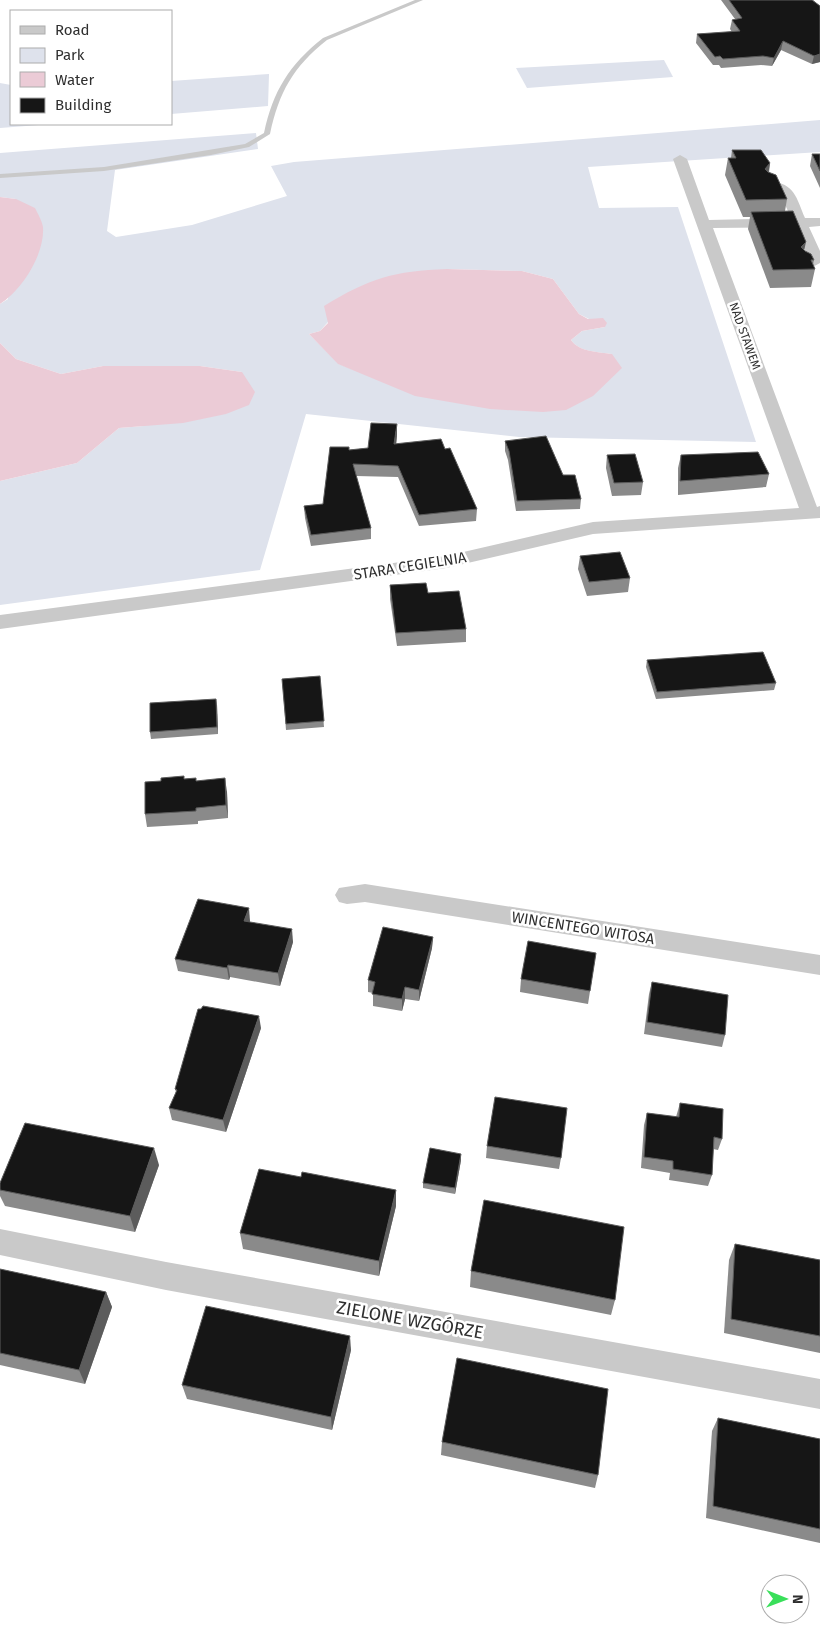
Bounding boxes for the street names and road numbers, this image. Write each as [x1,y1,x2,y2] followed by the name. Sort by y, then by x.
[726,301,764,371] street label: NAD STAWEM
[352,548,468,584] street label: STARA CEGIELNIA
[510,908,656,948] street label: WINCENTEGO WITOSA
[335,1296,485,1344] street label: ZIELONE WZGÓRZE

